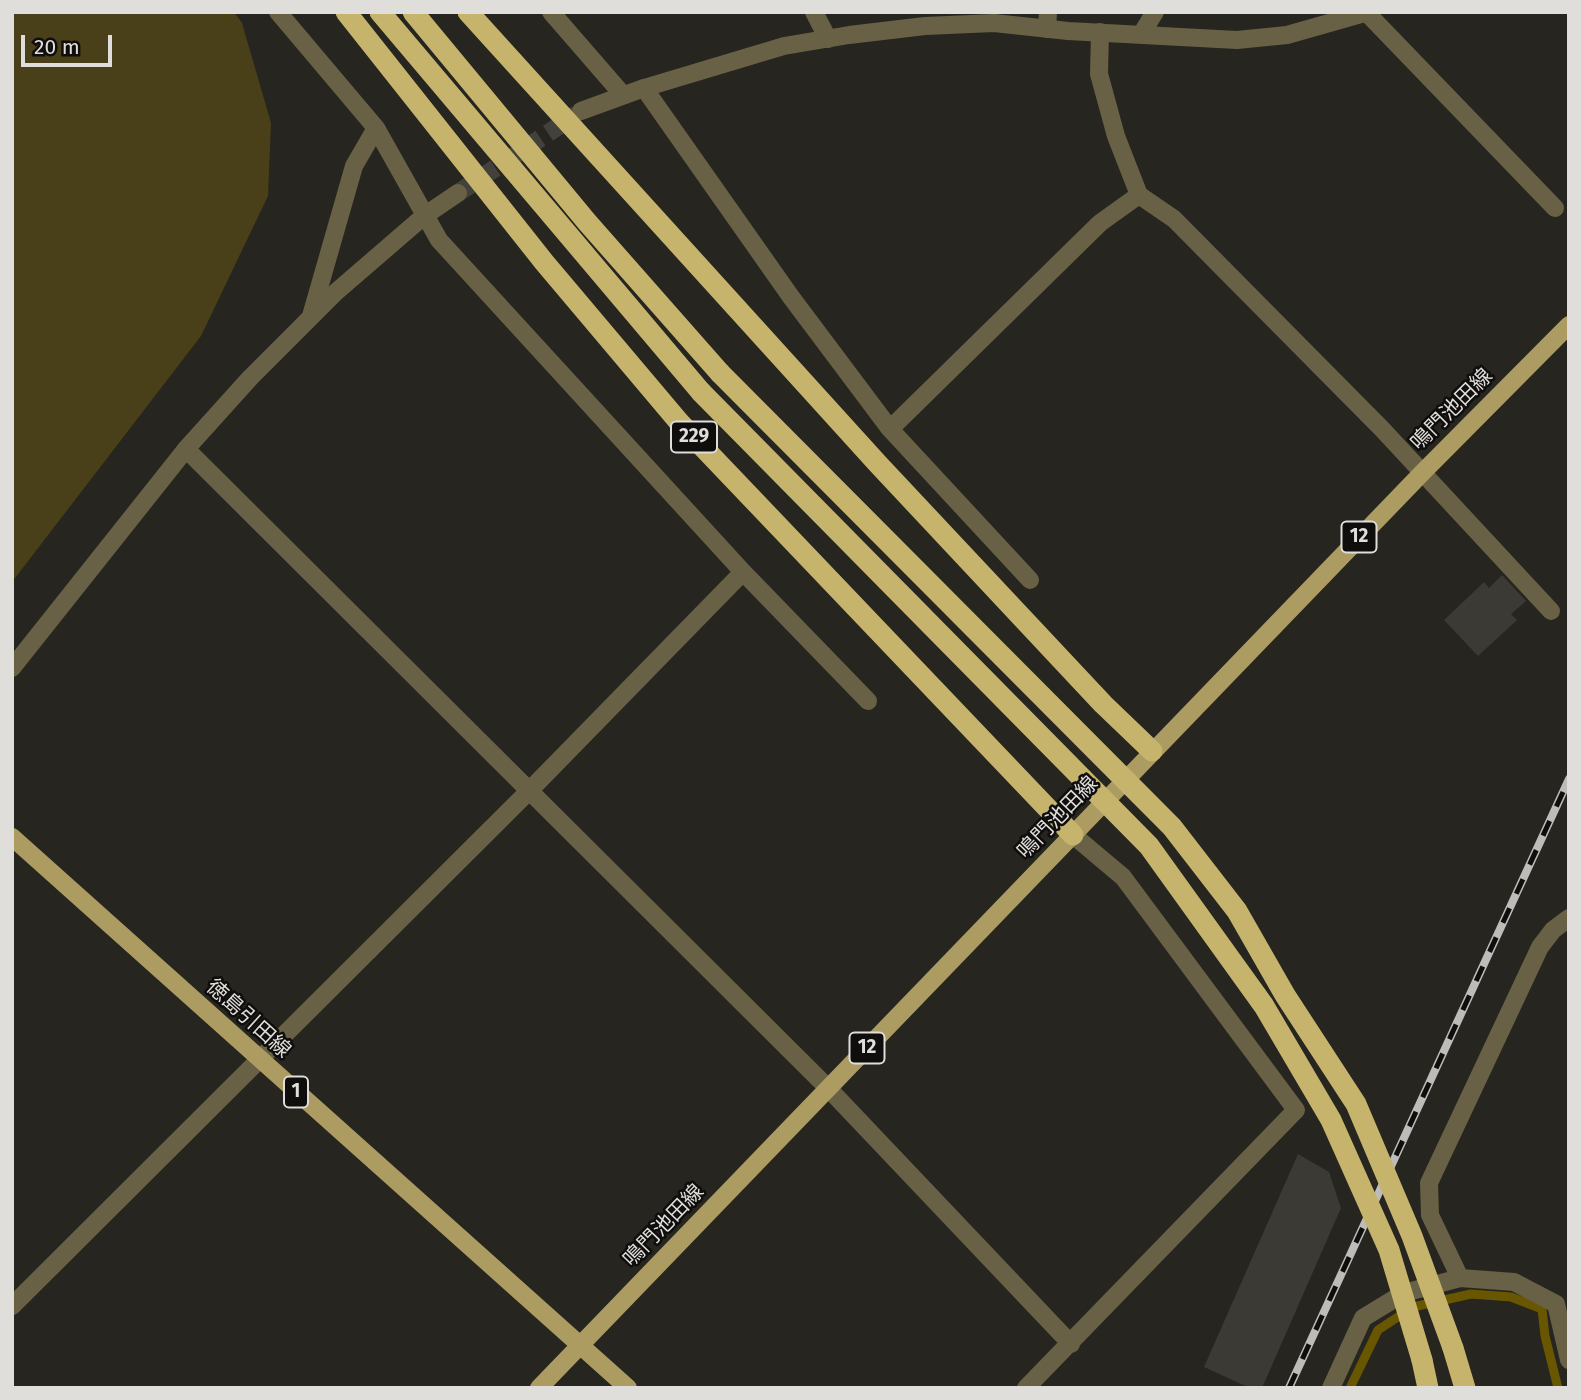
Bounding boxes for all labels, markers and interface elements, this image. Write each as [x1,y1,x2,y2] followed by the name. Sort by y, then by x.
[24,21,116,65] scale bar
[34,34,80,60] text: 20 m
[1406,364,1498,456] street label: 鳴門池田線
[671,422,717,452] road number: 229
[1342,522,1376,552] road number: 12
[1012,771,1104,865] street label: 鳴門池田線
[201,975,295,1063] street label: 徳島引田線
[850,1032,884,1064] road number: 12
[284,1076,308,1108] road number: 1
[618,1179,710,1273] street label: 鳴門池田線

